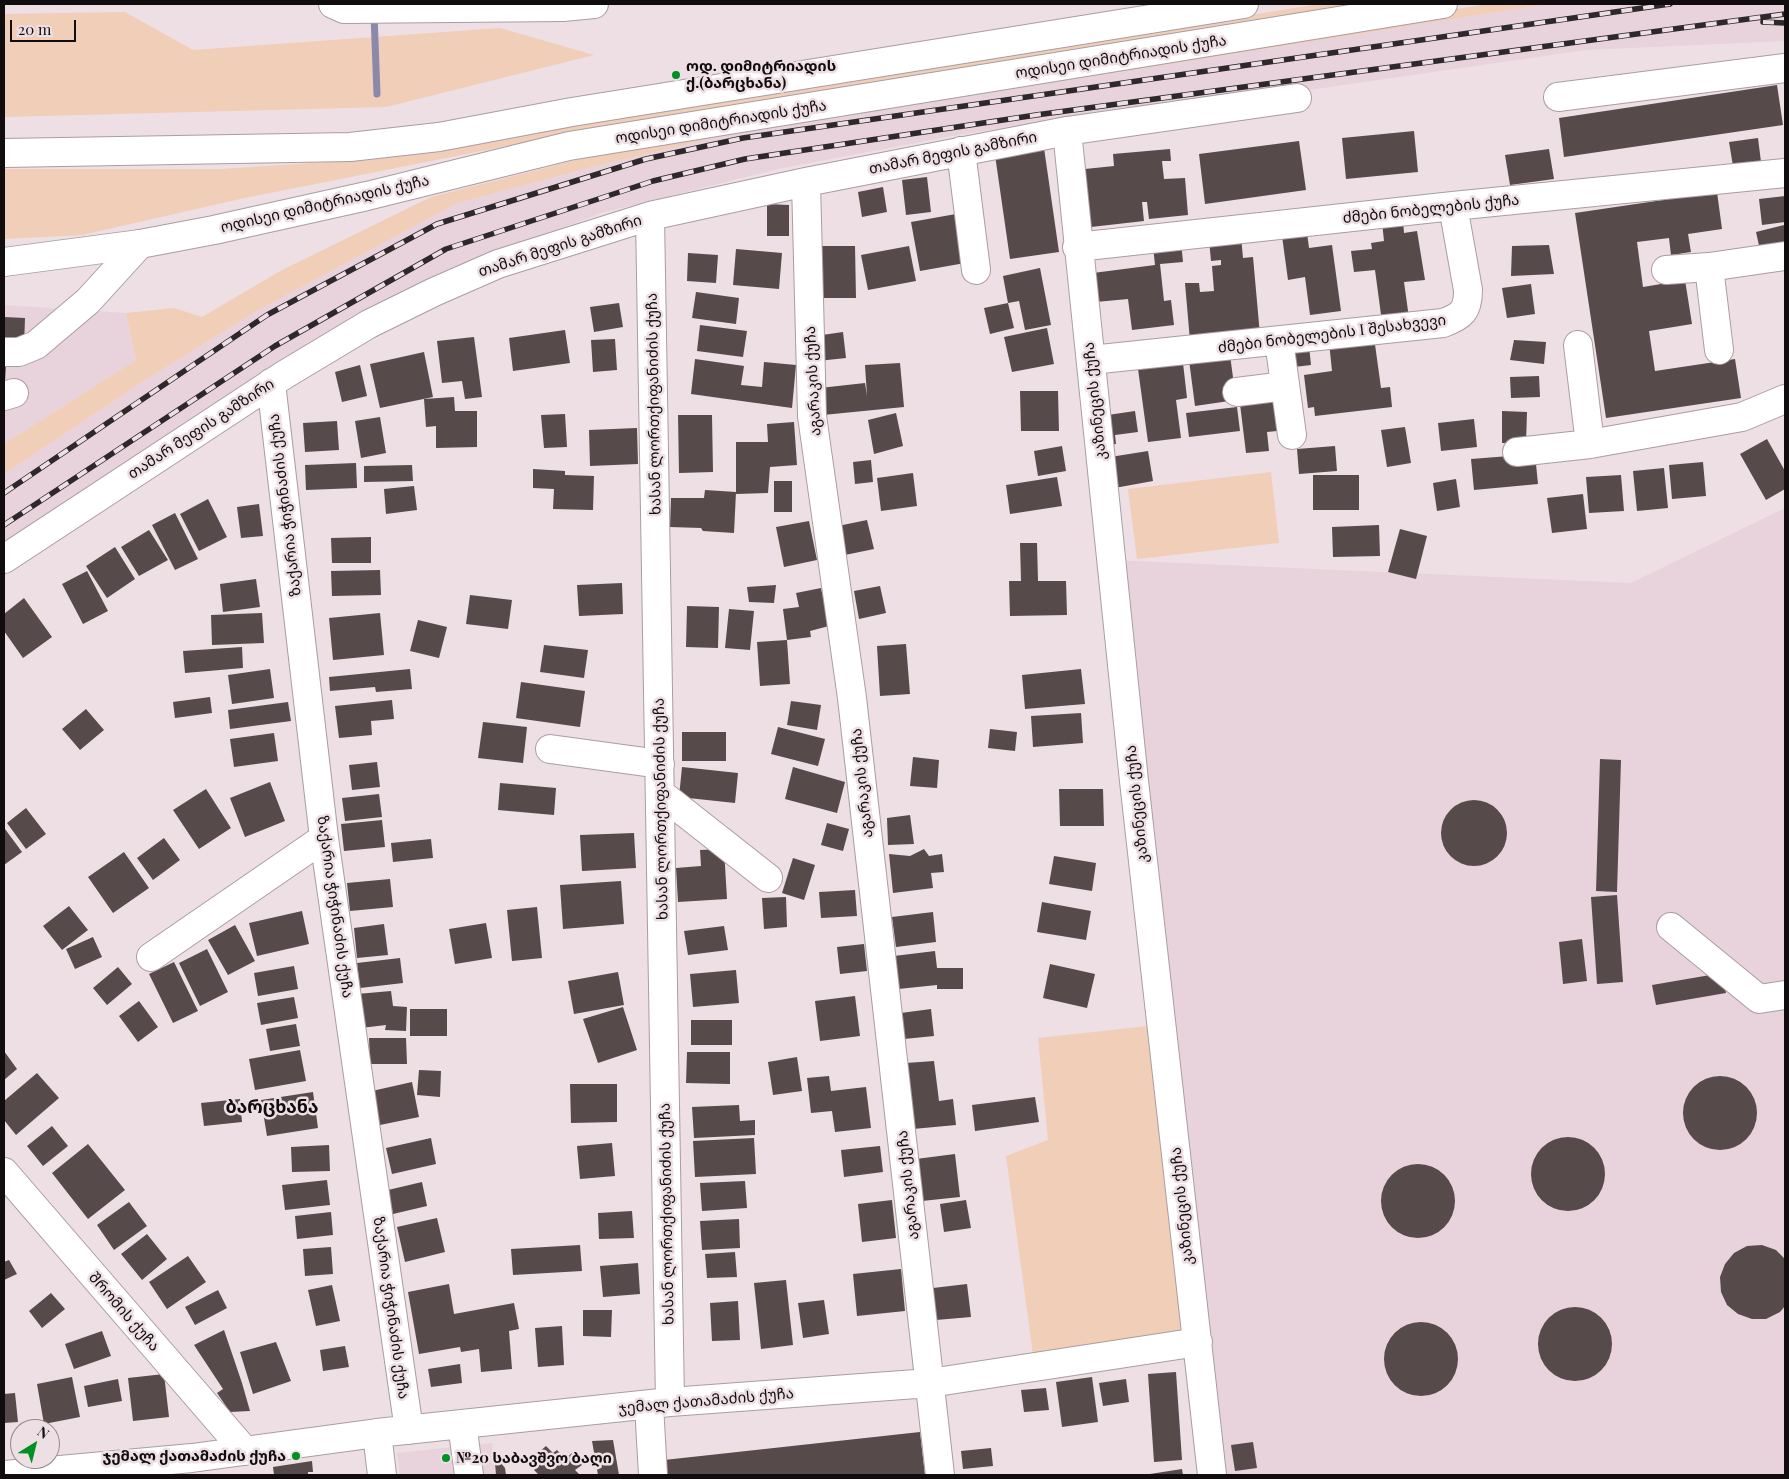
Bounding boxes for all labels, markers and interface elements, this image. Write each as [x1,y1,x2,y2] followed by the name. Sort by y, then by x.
[12,10,79,42] scale bar
[18,19,51,39] text: 20 m
[1014,31,1228,83] street label: ოდისეი დიმიტრიადის ქუჩა
[686,57,836,92] place label: ოდ. დიმიტრიადის ქ.(ბარცხანა)
[670,69,682,81] marker: ოდ. დიმიტრიადის ქ.(ბარცხანა)
[614,96,828,148] street label: ოდისეი დიმიტრიადის ქუჩა
[867,128,1039,178] street label: თამარ მეფის გამზირი
[219,171,431,237] street label: ოდისეი დიმიტრიადის ქუჩა
[1342,191,1520,227] street label: ძმები ნობელების ქუჩა
[476,211,644,281] street label: თამარ მეფის გამზირი
[643,293,665,515] street label: ხასან ლორთქიფანიძის ქუჩა
[1217,311,1447,357] street label: ძმები ნობელების I შესახვევი
[801,326,825,436] street label: აგარაკის ქუჩა
[1080,341,1110,461] street label: კაზინეცის ქუჩა
[124,375,278,483] street label: თამარ მეფის გამზირი
[265,413,305,597] street label: ზაქარია ჭიჭინაძის ქუჩა
[650,698,672,920] street label: ხასან ლორთქიფანიძის ქუჩა
[847,727,877,839] street label: აგარაკის ქუჩა
[1122,744,1152,864] street label: კაზინეცის ქუჩა
[313,815,357,999] street label: ზაქარია ჭიჭინაძის ქუჩა
[225,1096,319,1118] district label: ბარცხანა
[656,1103,678,1325] street label: ხასან ლორთქიფანიძის ქუჩა
[893,1129,923,1241] street label: აგარაკის ქუჩა
[1167,1146,1197,1266] street label: კაზინეცის ქუჩა
[369,1216,413,1400] street label: ზაქარია ჭიჭინაძის ქუჩა
[85,1269,163,1355] street label: შრომის ქუჩა
[617,1384,795,1418] street label: ჯემალ ქათამაძის ქუჩა
[10,1419,60,1469] north arrow
[34,1422,53,1443] text: N
[102,1447,286,1465] place label: ჯემალ ქათამაძის ქუჩა
[456,1449,612,1467] place label: №20 საბავშვო ბაღი
[290,1450,302,1462] marker: ჯემალ ქათამაძის ქუჩა
[440,1452,452,1464] marker: №20 საბავშვო ბაღი

